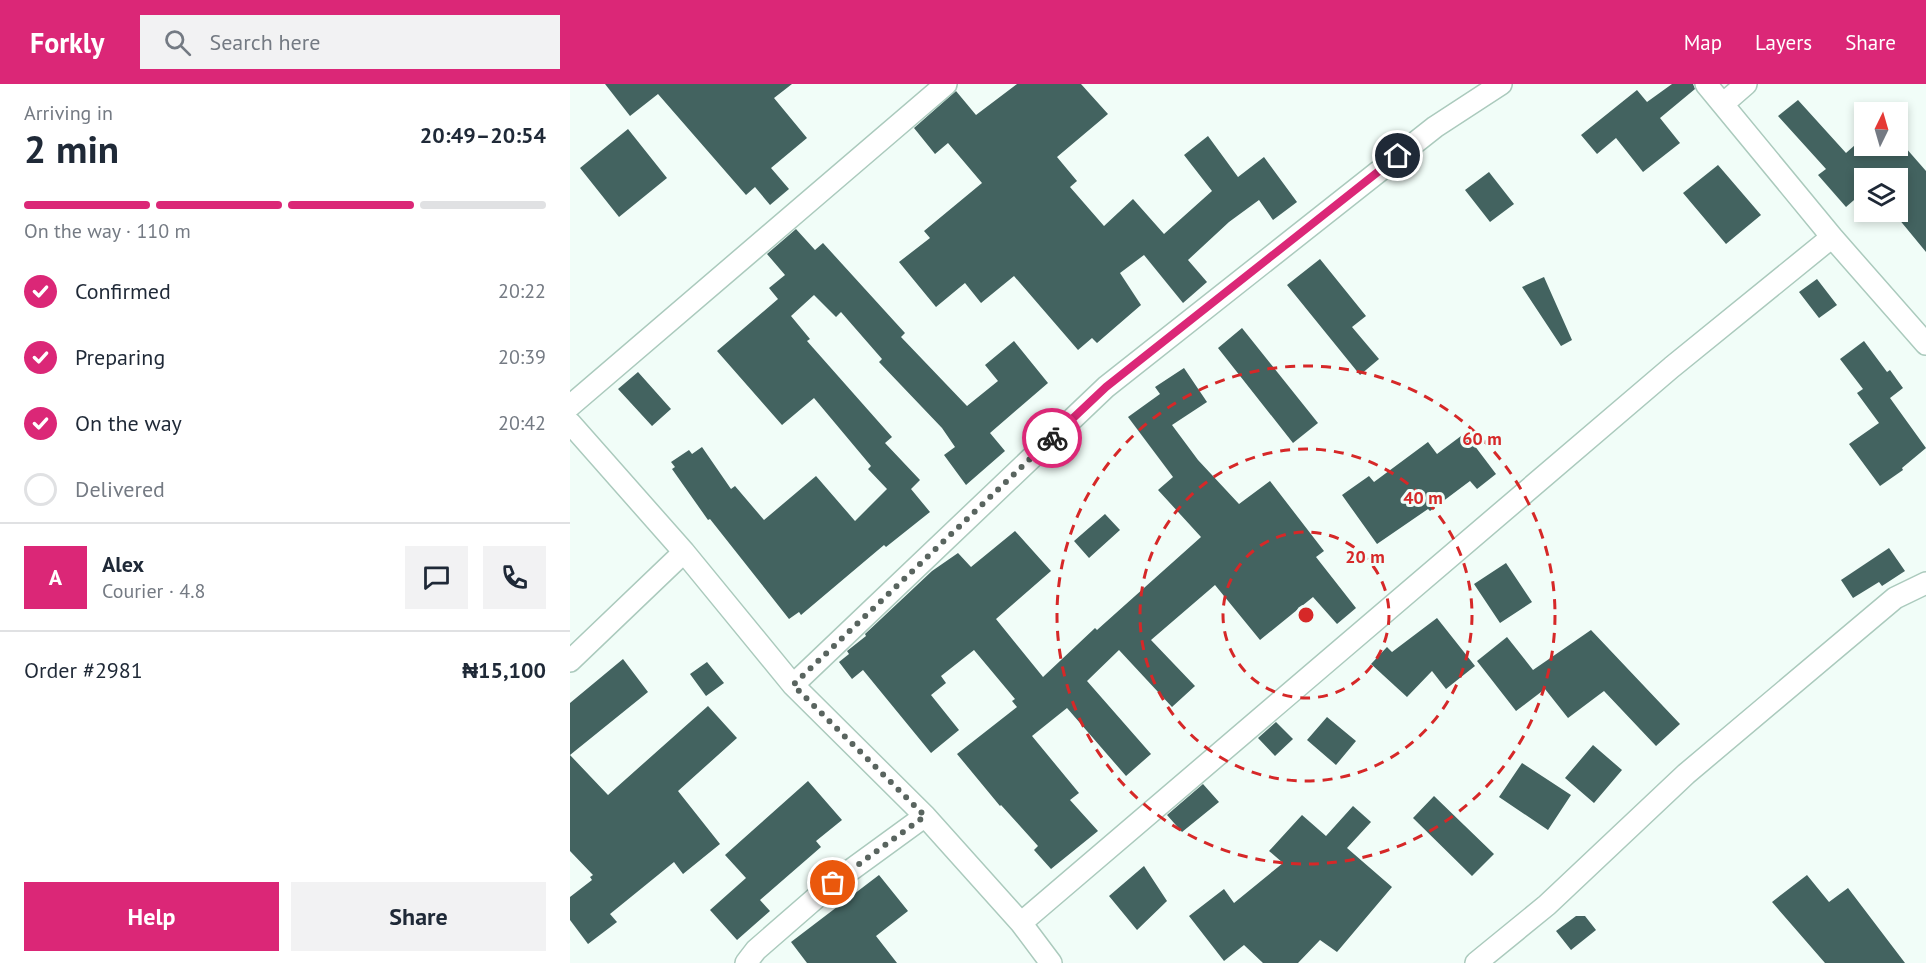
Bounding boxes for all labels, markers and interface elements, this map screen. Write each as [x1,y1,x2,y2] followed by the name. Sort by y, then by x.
[140,15,560,69] search box
[30,24,104,61] text: Forkly
[161,26,194,59] icon: search
[209,28,320,56] text: Search here
[1684,29,1722,56] text: Map
[1755,29,1812,56] text: Layers
[1845,29,1896,56] text: Share
[24,100,113,126] text: Arriving in
[1854,102,1908,156] north arrow
[1854,102,1908,222] map controls
[420,121,546,149] text: 20:49–20:54
[24,123,119,174] text: 2 min
[1372,130,1423,181] pin
[1381,139,1414,172] icon: home
[1854,168,1908,222] button: layers
[24,218,191,244] text: On the way · 110 m
[24,275,57,308] icon: check
[75,277,171,305] text: Confirmed
[498,278,546,304] text: 20:22
[24,341,57,374] icon: check
[75,343,165,371] text: Preparing
[498,344,546,370] text: 20:39
[24,407,57,440] icon: check
[1022,408,1082,468] courier
[75,409,182,437] text: On the way
[498,410,546,436] text: 20:42
[1036,422,1069,455] icon: bike
[1462,427,1502,450] text: 60 m
[75,475,165,503] text: Delivered
[1403,486,1443,509] text: 40 m
[1345,545,1385,568] text: 20 m
[405,546,468,609] button: chat
[483,546,546,609] button: phone
[102,550,144,578] text: Alex
[49,563,62,591] text: A
[102,578,205,604] text: Courier · 4.8
[1296,605,1316,625] centre of rings
[24,656,143,684] text: Order #2981
[462,656,546,684] text: ₦15,100
[807,857,858,908] pin
[816,866,849,899] icon: bag
[24,882,279,951] button: Help
[291,882,546,951] button: Share

